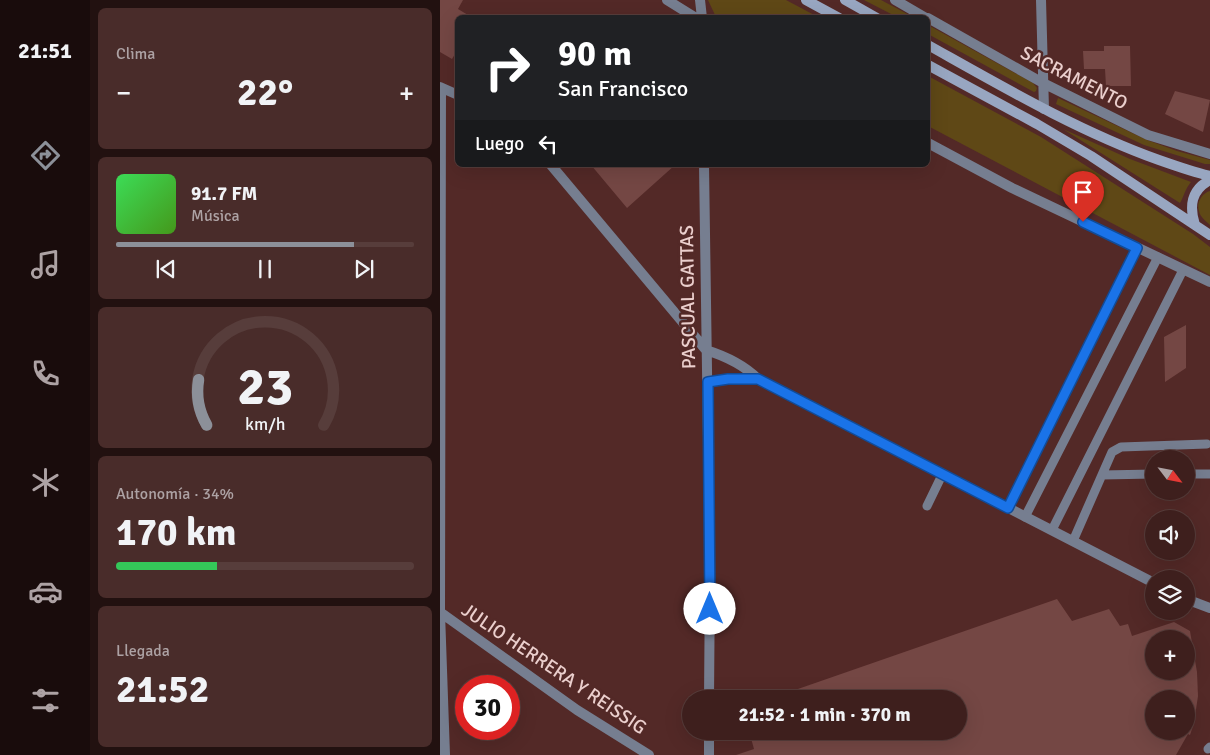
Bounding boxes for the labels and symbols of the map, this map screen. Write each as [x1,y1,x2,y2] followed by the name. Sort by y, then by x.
[1017,41,1131,115] street label: SACRAMENTO
[1062,171,1104,222] pin
[675,225,701,369] street label: PASCUAL GATTAS
[1145,450,1195,500] north arrow
[683,582,735,634] position arrow
[457,598,651,740] street label: JULIO HERRERA Y REISSIG
[455,675,520,740] speed limit sign: 30

